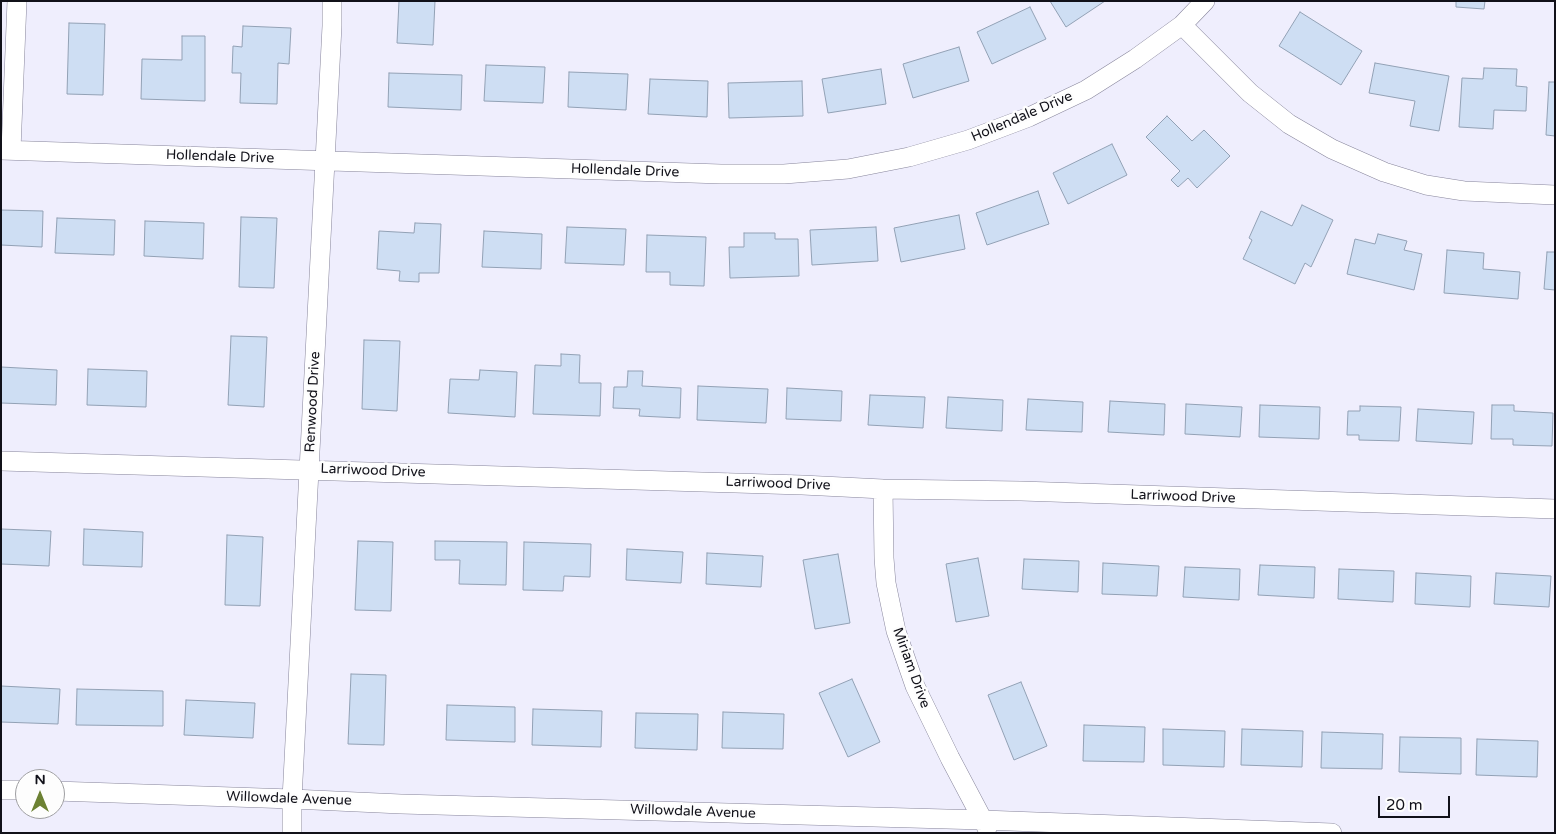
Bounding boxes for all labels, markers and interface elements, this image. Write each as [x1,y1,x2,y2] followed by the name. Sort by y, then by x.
[969,88,1075,146] street label: Hollendale Drive
[165,147,275,167] street label: Hollendale Drive
[570,161,680,181] street label: Hollendale Drive
[302,351,324,453] street label: Renwood Drive
[320,461,426,481] street label: Larriwood Drive
[725,474,831,494] street label: Larriwood Drive
[1130,487,1236,507] street label: Larriwood Drive
[889,625,933,711] street label: Miriam Drive
[15,769,65,819] north arrow
[34,771,46,788] text: N
[1381,786,1454,818] scale bar
[226,788,352,810] street label: Willowdale Avenue
[1386,796,1423,814] text: 20 m
[630,801,756,823] street label: Willowdale Avenue

